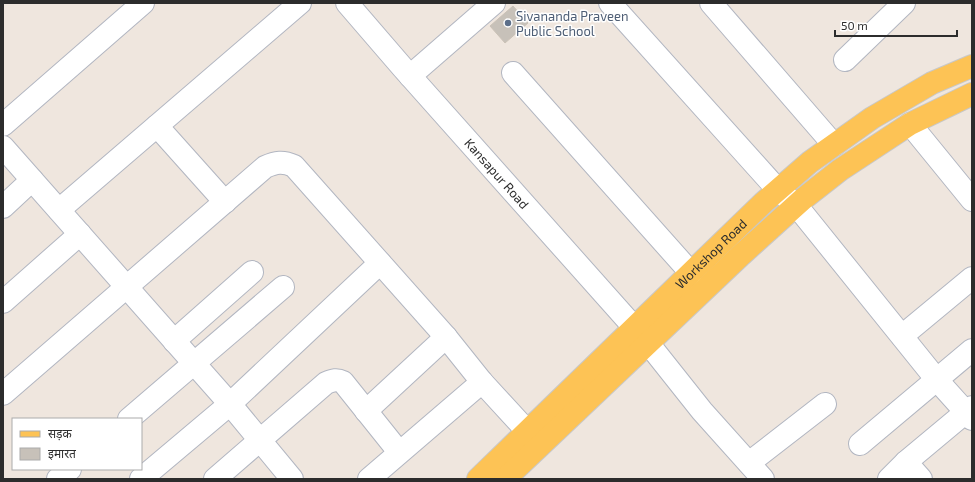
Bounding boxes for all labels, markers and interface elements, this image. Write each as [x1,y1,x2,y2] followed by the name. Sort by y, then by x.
[516,8,629,39] place label: Sivananda Praveen Public School
[835,12,957,38] scale bar
[503,18,513,28] marker: Sivananda Praveen Public School
[841,18,868,32] text: 50 m
[461,135,532,212] street label: Kansapur Road
[672,215,750,292] street label: Workshop Road
[12,418,142,470] legend
[48,426,73,441] text: सड़क
[48,446,77,461] text: इमारत

